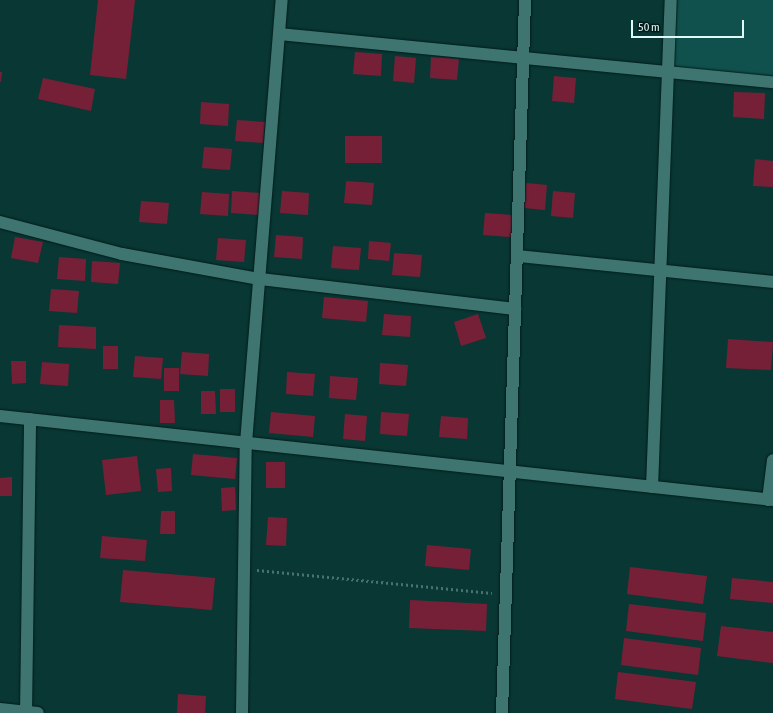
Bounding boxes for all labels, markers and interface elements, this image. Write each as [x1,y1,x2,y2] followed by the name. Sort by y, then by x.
[633,12,746,38] scale bar
[638,20,660,34] text: 50 m

